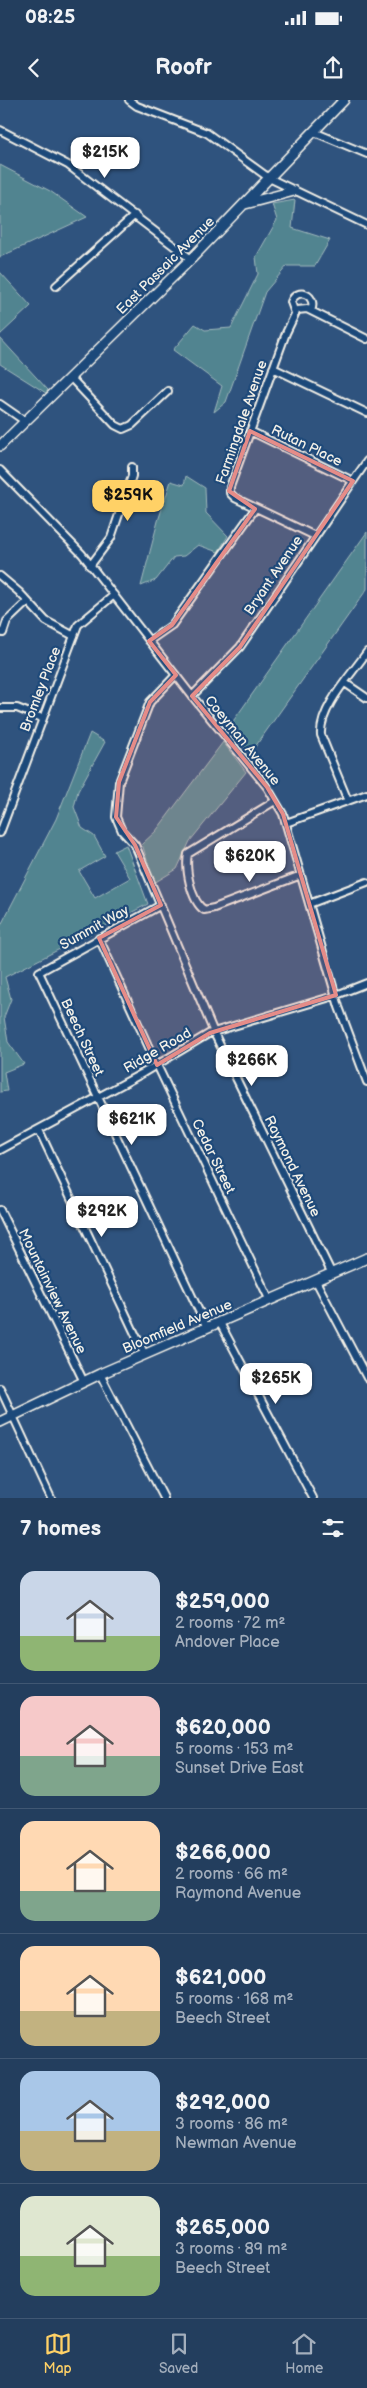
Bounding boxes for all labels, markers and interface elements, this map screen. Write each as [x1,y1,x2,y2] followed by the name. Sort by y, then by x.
[25,6,75,29] text: 08:25
[20,54,48,82] icon: back
[155,54,212,81] text: Roofr
[319,54,347,82] icon: share
[70,136,140,179] pin: $215K
[82,143,128,162] text: $215K
[113,213,218,318] street label: East Passaic Avenue
[212,358,271,486] street label: Farmingdale Avenue
[269,421,345,470] street label: Rutan Place
[93,480,163,522] pin: $259K
[103,486,153,505] text: $259K
[241,532,306,618] street label: Bryant Avenue
[16,644,64,734] street label: Bromley Place
[201,692,284,789] street label: Coeyman Avenue
[215,840,285,883] pin: $620K
[225,847,275,866] text: $620K
[57,901,132,953] street label: Summit Way
[57,996,108,1079] street label: Beech Street
[120,1024,194,1077] street label: Ridge Road
[217,1044,287,1087] pin: $266K
[227,1051,277,1070] text: $266K
[97,1104,167,1146] pin: $621K
[108,1110,156,1129] text: $621K
[261,1113,324,1220] street label: Raymond Avenue
[188,1116,239,1197] street label: Cedar Street
[67,1196,137,1238] pin: $292K
[77,1202,127,1221] text: $292K
[15,1226,90,1357] street label: Mountainview Avenue
[120,1296,234,1357] street label: Bloomfield Avenue
[241,1362,311,1405] pin: $265K
[251,1369,301,1388] text: $265K
[319,1514,347,1542] icon: filters
[20,1516,101,1541] text: 7 homes
[175,1589,270,1614] text: $259,000
[60,1591,120,1651] icon: home
[175,1614,285,1633] text: 2 rooms · 72 m²
[175,1633,280,1652] text: Andover Place
[175,1715,271,1740] text: $620,000
[60,1716,120,1776] icon: home
[175,1740,293,1759] text: 5 rooms · 153 m²
[175,1759,304,1778] text: Sunset Drive East
[175,1840,271,1865] text: $266,000
[60,1841,120,1901] icon: home
[175,1865,288,1884] text: 2 rooms · 66 m²
[175,1884,301,1903] text: Raymond Avenue
[175,1965,266,1990] text: $621,000
[60,1966,120,2026] icon: home
[175,1990,293,2009] text: 5 rooms · 168 m²
[175,2009,270,2028] text: Beech Street
[175,2090,270,2115] text: $292,000
[60,2091,120,2151] icon: home
[175,2115,288,2134] text: 3 rooms · 86 m²
[175,2134,297,2153] text: Newman Avenue
[175,2215,270,2240] text: $265,000
[60,2216,120,2276] icon: home
[175,2240,287,2259] text: 3 rooms · 89 m²
[175,2259,270,2278] text: Beech Street
[44,2330,72,2377] tab: Map
[159,2330,198,2377] tab: Saved
[285,2330,323,2377] tab: Home

